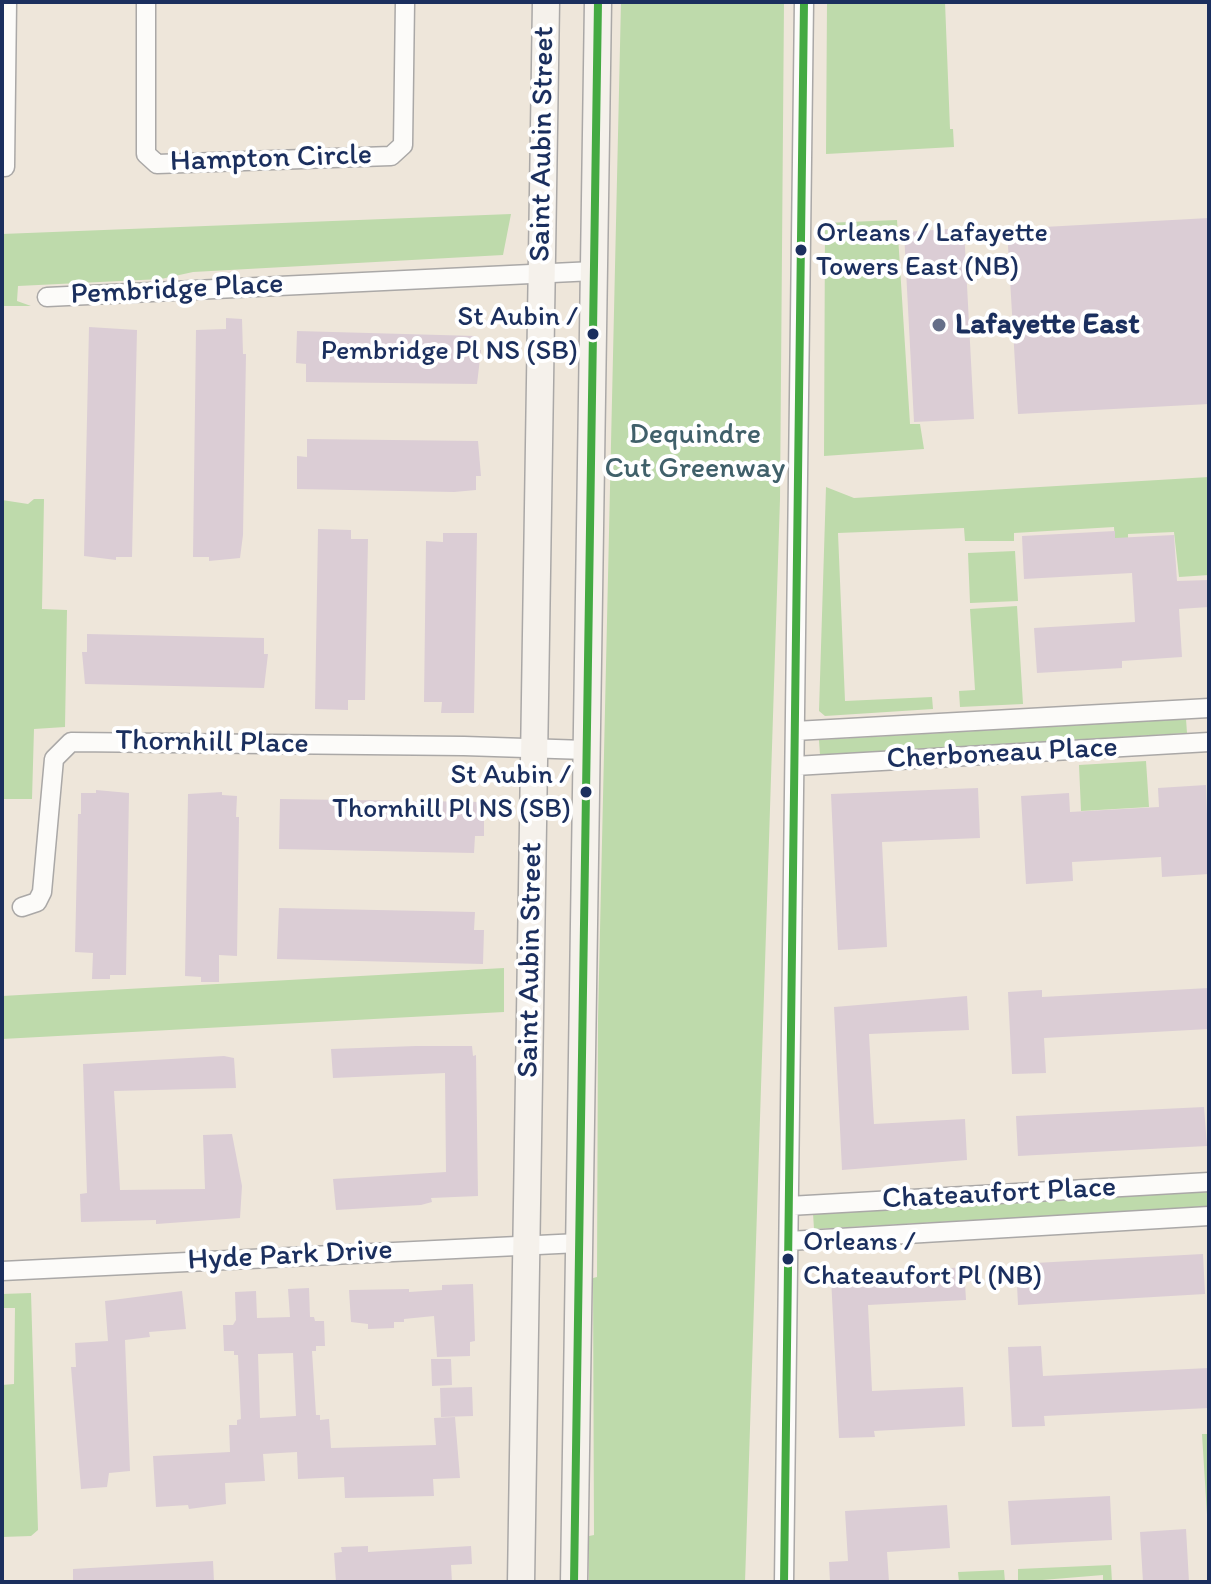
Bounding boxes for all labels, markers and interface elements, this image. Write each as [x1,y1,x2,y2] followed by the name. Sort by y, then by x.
[523,26,563,262] street label: Saint Aubin Street
[169,137,373,181] street label: Hampton Circle
[816,217,1048,283] place label: Orleans / Lafayette Towers East (NB)
[793,242,809,258] marker: Orleans / Lafayette Towers East (NB)
[70,266,284,314] street label: Pembridge Place
[321,301,578,367] place label: St Aubin / Pembridge Pl NS (SB)
[955,307,1139,343] place label: Lafayette East
[930,316,948,334] marker: Lafayette East
[585,326,601,342] marker: St Aubin / Pembridge Pl NS (SB)
[605,417,785,488] park label: Dequindre Cut Greenway
[115,723,309,763] street label: Thornhill Place
[886,730,1118,778] street label: Cherboneau Place
[332,759,571,825] place label: St Aubin / Thornhill Pl NS (SB)
[578,784,594,800] marker: St Aubin / Thornhill Pl NS (SB)
[511,842,551,1078] street label: Saint Aubin Street
[881,1170,1117,1218] street label: Chateaufort Place
[803,1226,1042,1292] place label: Orleans / Chateaufort Pl (NB)
[187,1233,393,1279] street label: Hyde Park Drive
[780,1251,796,1267] marker: Orleans / Chateaufort Pl (NB)

